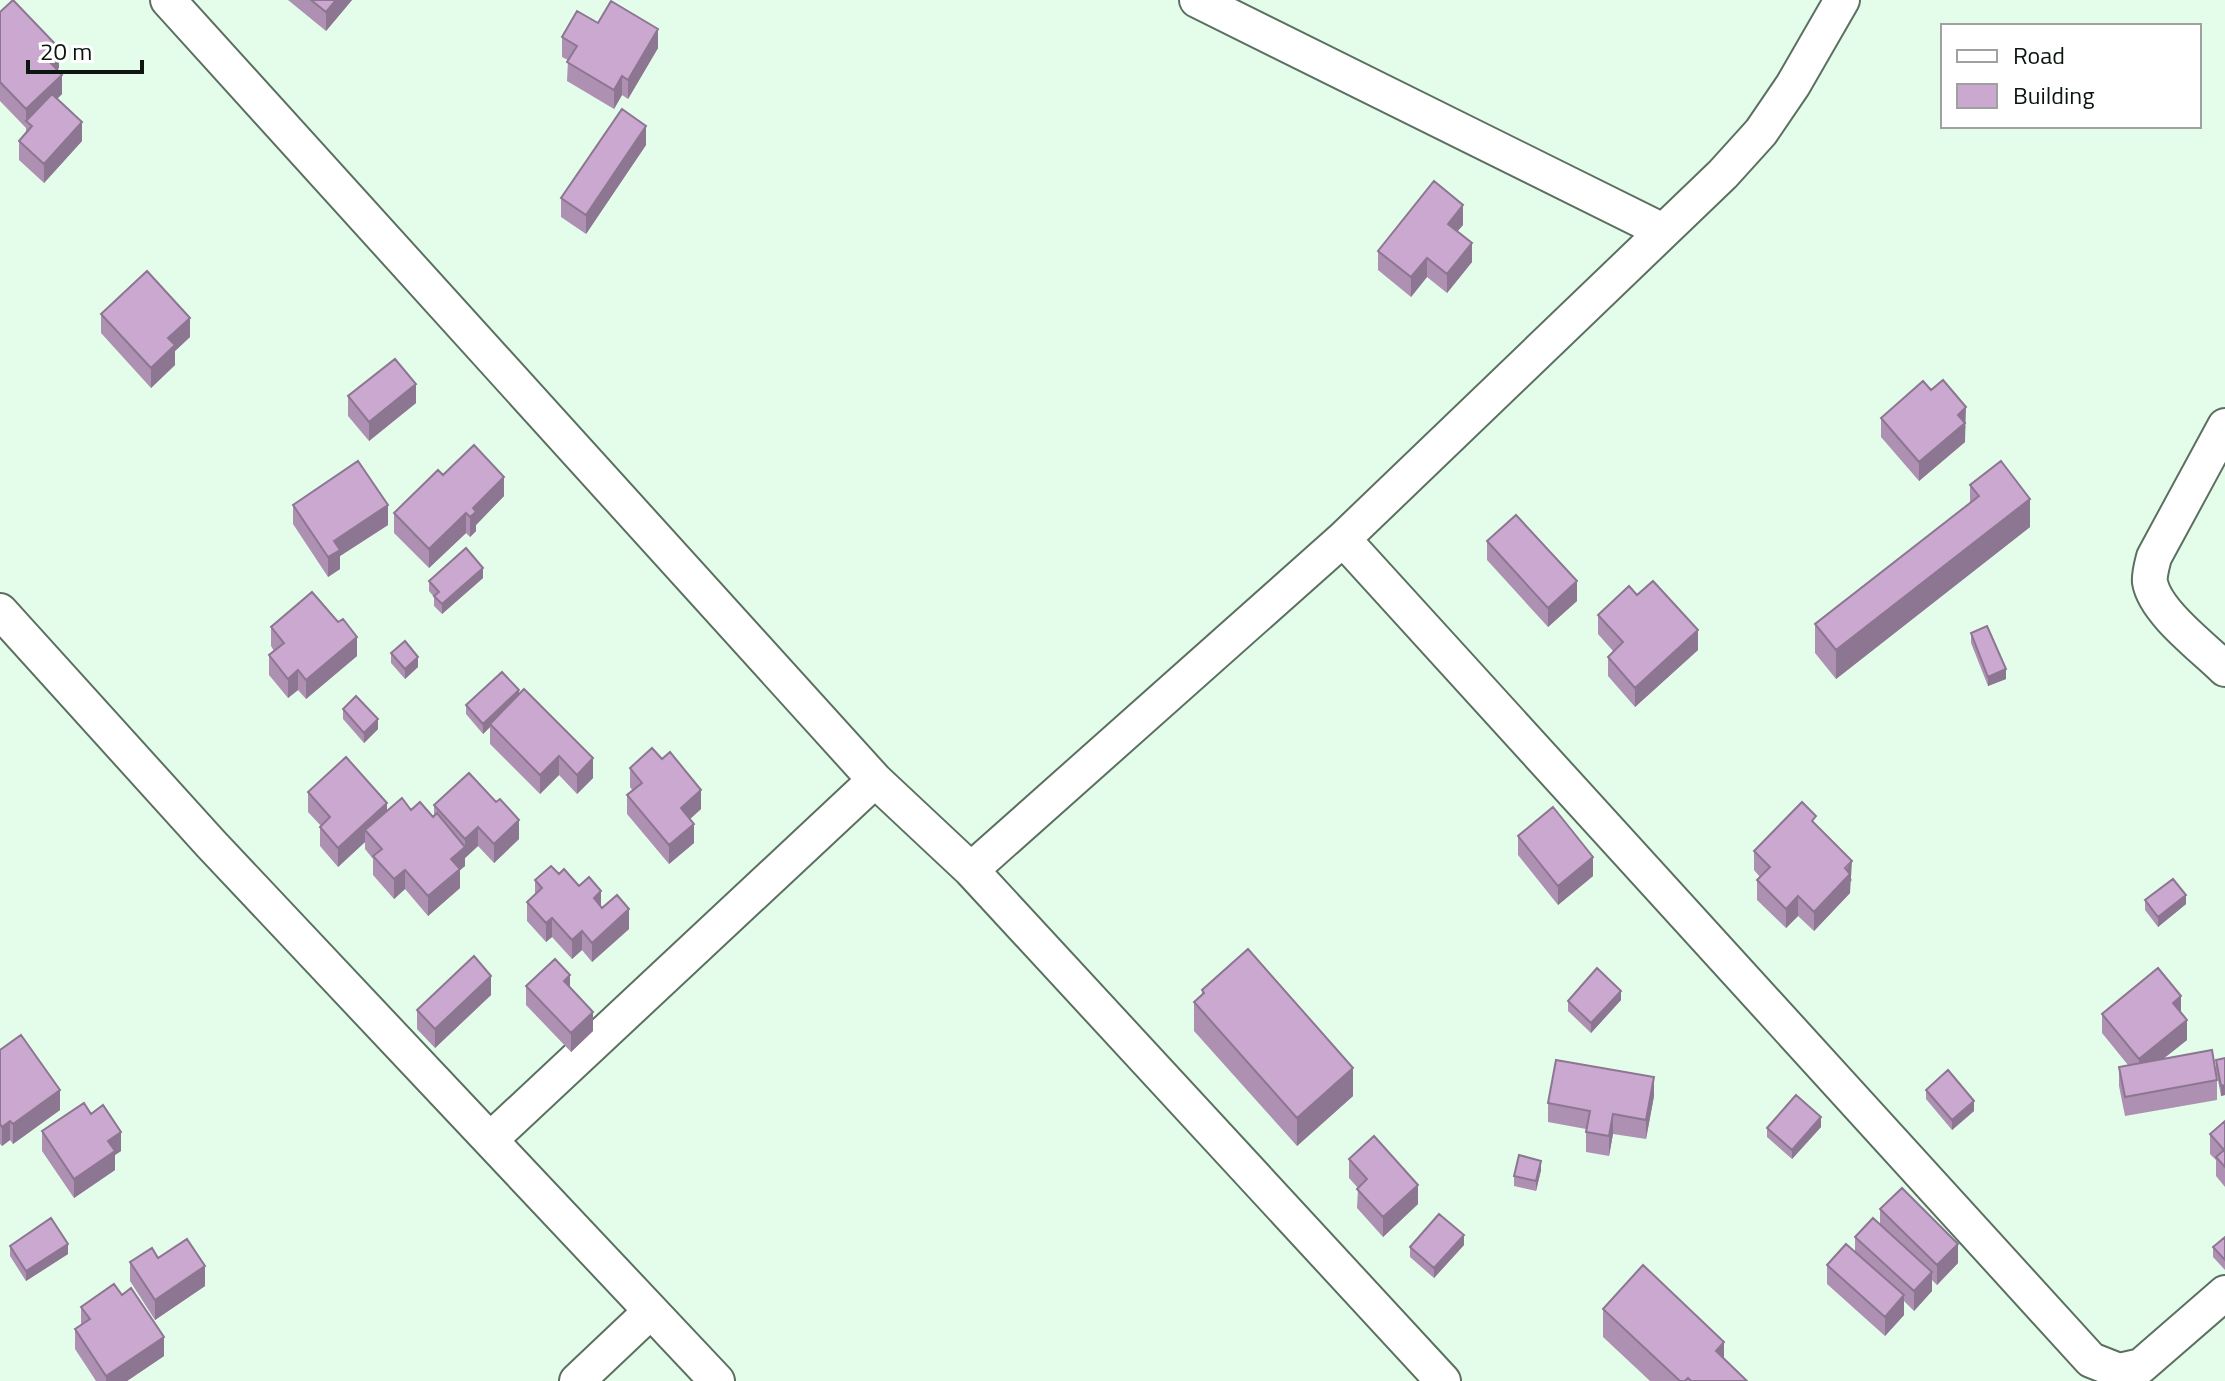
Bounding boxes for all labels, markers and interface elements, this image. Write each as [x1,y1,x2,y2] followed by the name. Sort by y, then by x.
[28,24,142,74] scale bar
[1941,24,2201,128] legend
[40,33,92,69] text: 20 m
[2013,37,2065,73] text: Road
[2013,77,2095,113] text: Building

